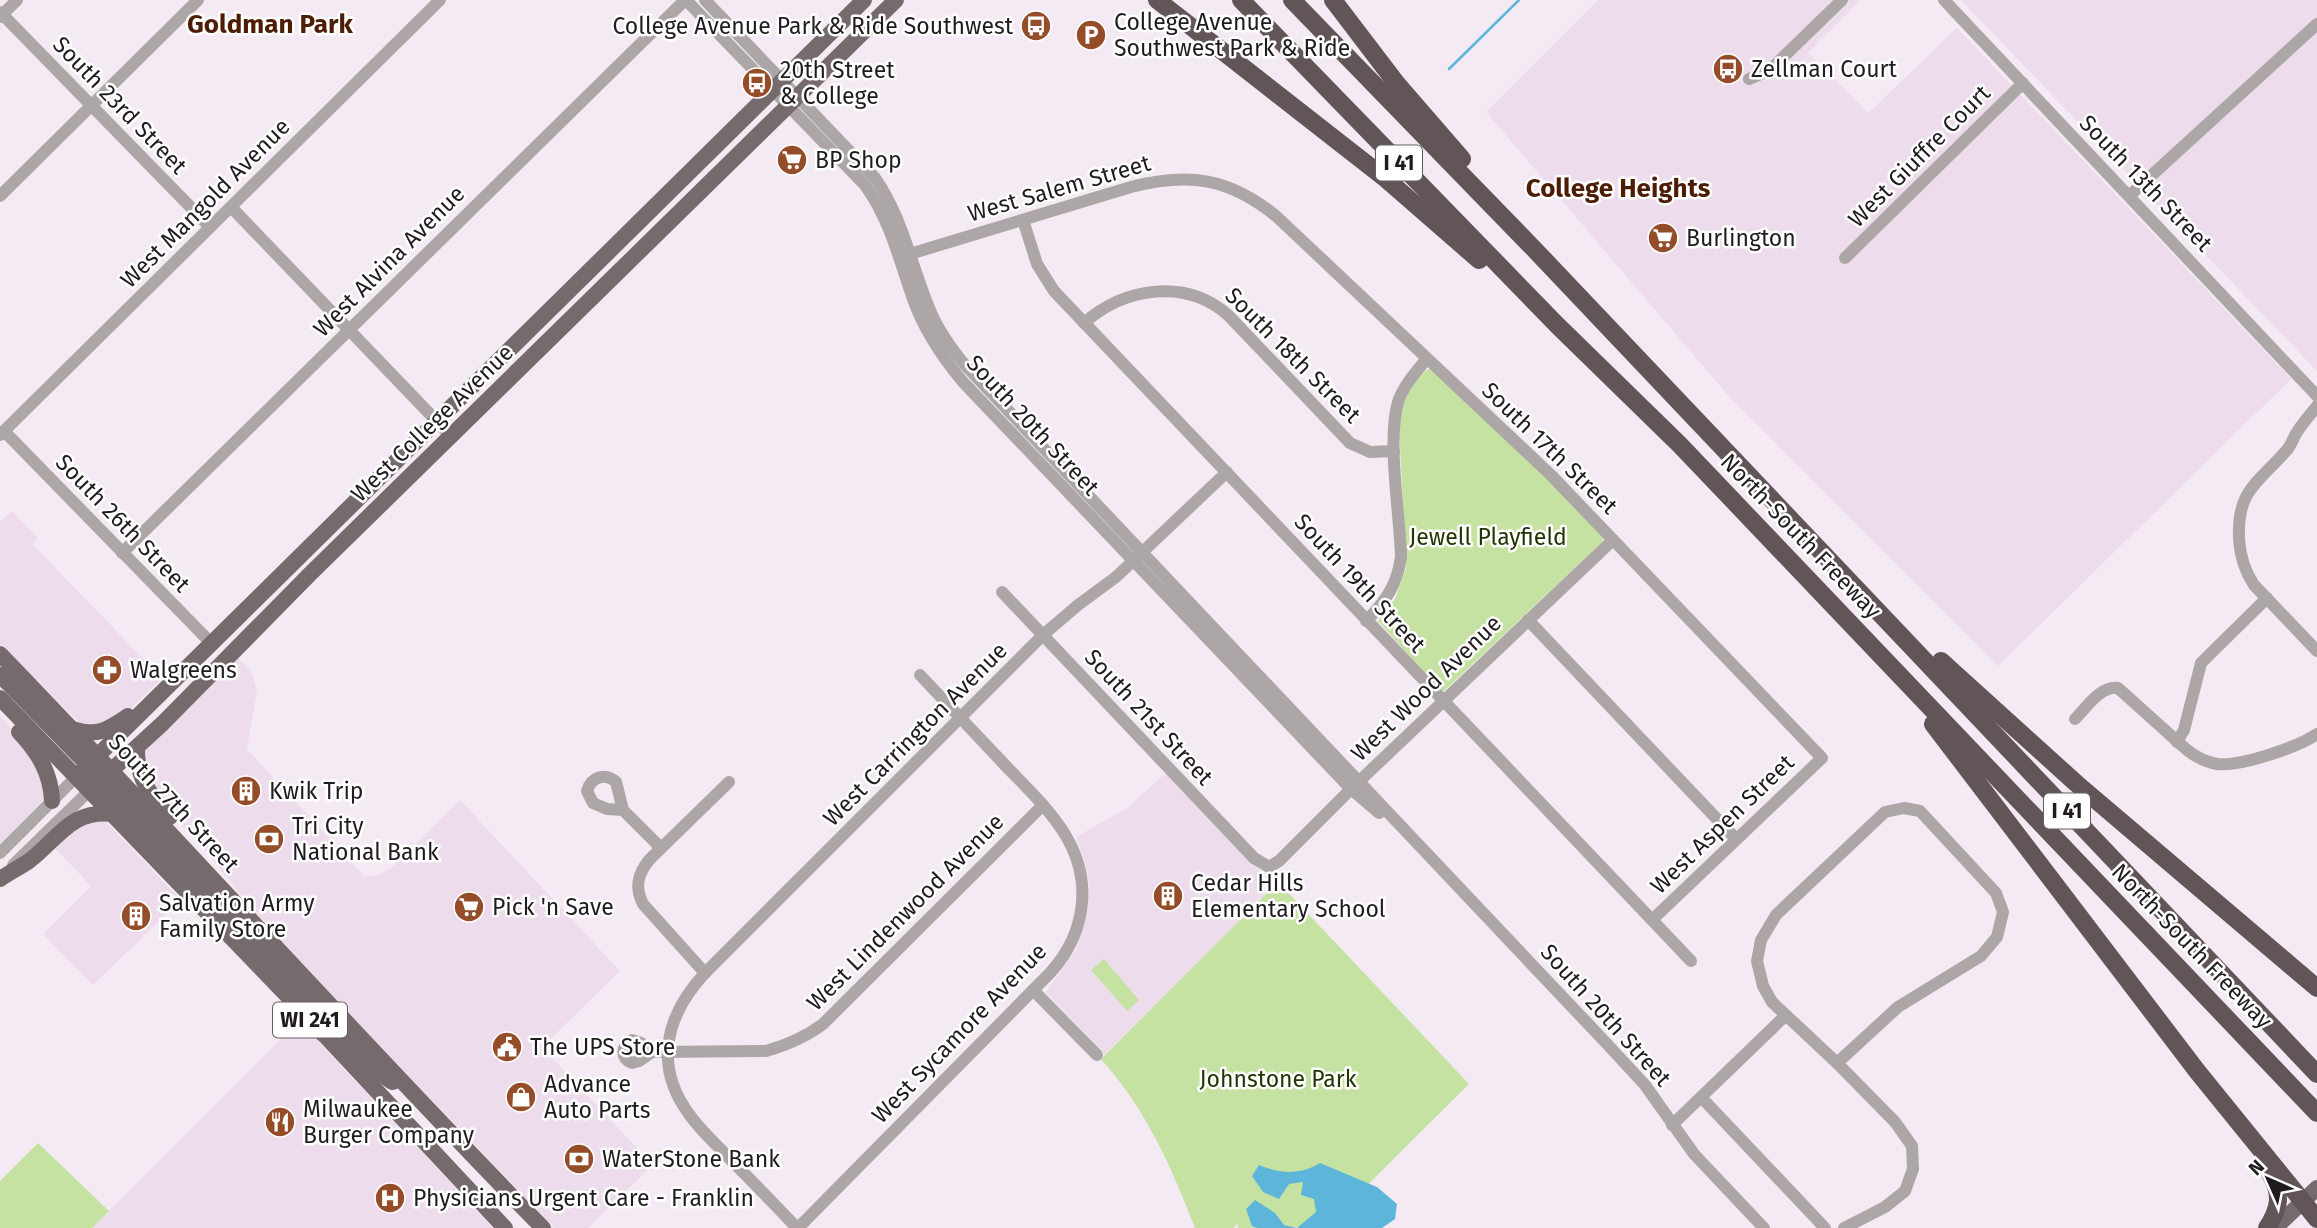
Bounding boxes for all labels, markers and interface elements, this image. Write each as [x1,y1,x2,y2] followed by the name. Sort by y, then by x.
[1114,8,1350,62] place label: College Avenue Southwest Park & Ride
[187,9,354,40] district label: Goldman Park
[1019,9,1053,43] bus stop icon: College Avenue Park & Ride Southwest
[612,12,1014,40] place label: College Avenue Park & Ride Southwest
[1074,18,1108,52] parking icon: College Avenue Southwest Park & Ride
[47,30,193,180] street label: South 23rd Street
[1711,52,1745,86] bus stop icon: Zellman Court
[1751,55,1897,83] place label: Zellman Court
[780,56,895,110] place label: 20th Street & College
[740,66,774,100] bus stop icon: 20th Street & College
[1842,79,1996,233] street label: West Giuffre Court
[2074,109,2219,258] street label: South 13th Street
[114,112,296,294] street label: West Mangold Avenue
[775,143,809,177] supermarket icon: BP Shop
[815,146,902,174] place label: BP Shop
[1376,146,1422,180] road number: I 41
[964,148,1154,227] street label: West Salem Street
[1526,173,1711,204] district label: College Heights
[308,180,470,342] street label: West Alvina Avenue
[1646,221,1680,255] supermarket icon: Burlington
[1686,224,1796,252] place label: Burlington
[1219,281,1367,429] street label: South 18th Street
[345,338,519,508] street label: West College Avenue
[961,349,1106,502] street label: South 20th Street
[1476,376,1624,520] street label: South 17th Street
[50,448,196,598] street label: South 26th Street
[1715,448,1888,625] street label: North-South Freeway
[1289,508,1432,659] street label: South 19th Street
[1409,523,1567,551] park label: Jewell Playfield
[1345,609,1507,767] street label: West Wood Avenue
[817,636,1013,832] street label: West Carrington Avenue
[1079,643,1220,791] street label: South 21st Street
[90,653,124,687] pharmacy icon: Walgreens
[130,656,237,684] place label: Walgreens
[103,728,246,878] street label: South 27th Street
[1644,748,1800,900] street label: West Aspen Street
[229,774,263,808] building icon: Kwik Trip
[269,777,364,805] place label: Kwik Trip
[2044,794,2090,828] road number: I 41
[801,808,1009,1016] street label: West Lindenwood Avenue
[292,812,439,866] place label: Tri City National Bank
[252,822,286,856] bank icon: Tri City National Bank
[2106,858,2279,1035] street label: North-South Freeway
[1191,869,1386,923] place label: Cedar Hills Elementary School
[1151,879,1185,913] building icon: Cedar Hills Elementary School
[159,889,315,943] place label: Salvation Army Family Store
[452,890,486,924] supermarket icon: Pick 'n Save
[492,893,614,921] place label: Pick 'n Save
[119,899,153,933] building icon: Salvation Army Family Store
[866,937,1052,1129] street label: West Sycamore Avenue
[1535,938,1678,1092] street label: South 20th Street
[273,1002,347,1038] road number: WI 241
[490,1030,524,1064] public building icon: The UPS Store
[530,1033,675,1061] place label: The UPS Store
[1200,1065,1357,1093] park label: Johnstone Park
[544,1070,651,1124] place label: Advance Auto Parts
[504,1080,538,1114] shop icon: Advance Auto Parts
[303,1095,475,1149] place label: Milwaukee Burger Company
[263,1105,297,1139] restaurant icon: Milwaukee Burger Company
[562,1142,596,1176] bank icon: WaterStone Bank
[2233,1144,2303,1214] north arrow
[602,1145,780,1173] place label: WaterStone Bank
[2244,1155,2269,1180] text: N
[373,1181,407,1215] hospital icon: Physicians Urgent Care - Franklin
[413,1184,754,1212] place label: Physicians Urgent Care - Franklin

